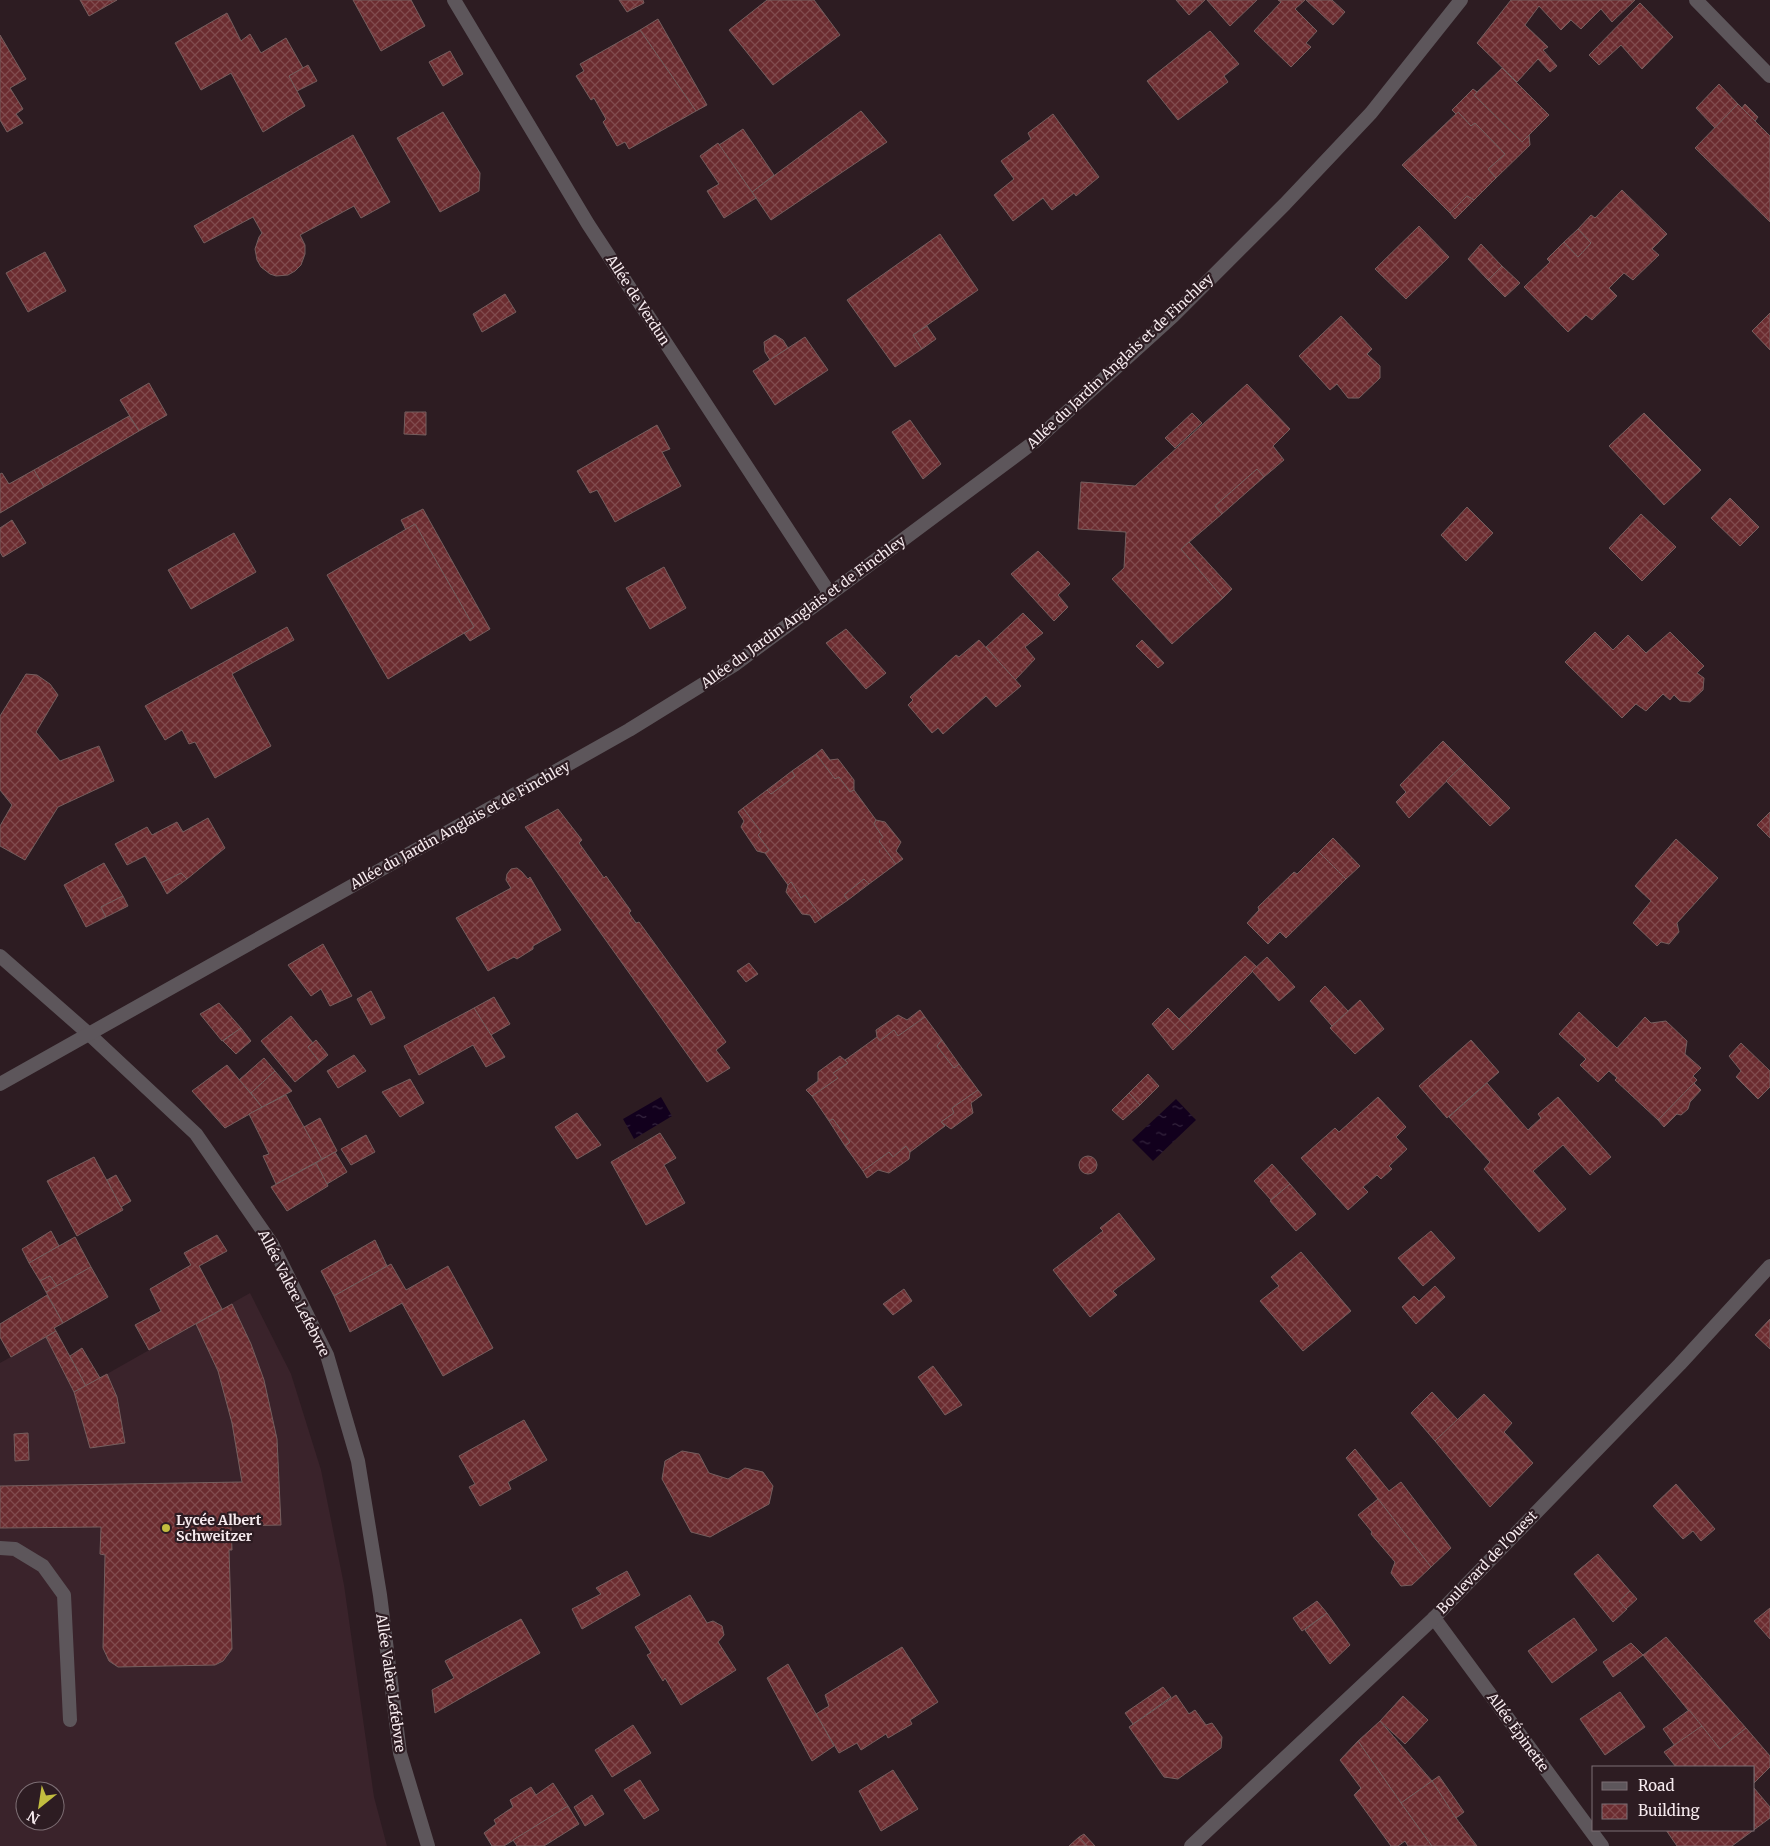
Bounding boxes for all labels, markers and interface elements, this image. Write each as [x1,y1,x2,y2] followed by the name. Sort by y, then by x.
[602,251,674,349] street label: Allée de Verdun
[1022,269,1218,453] street label: Allée du Jardin Anglais et de Finchley
[696,531,910,693] street label: Allée du Jardin Anglais et de Finchley
[346,756,574,894] street label: Allée du Jardin Anglais et de Finchley
[254,1226,334,1359] street label: Allée Valère Lefebvre
[1433,1506,1541,1617] street label: Boulevard de l'Ouest
[176,1511,262,1545] place label: Lycée Albert Schweitzer
[160,1522,172,1534] marker: Lycée Albert Schweitzer
[372,1612,410,1753] street label: Allée Valère Lefebvre
[1483,1688,1553,1775] street label: Allée Épinette
[1592,1766,1755,1831] legend
[1638,1776,1674,1795] text: Road
[15,1781,65,1831] north arrow
[1638,1801,1700,1820] text: Building
[24,1807,43,1828] text: N

